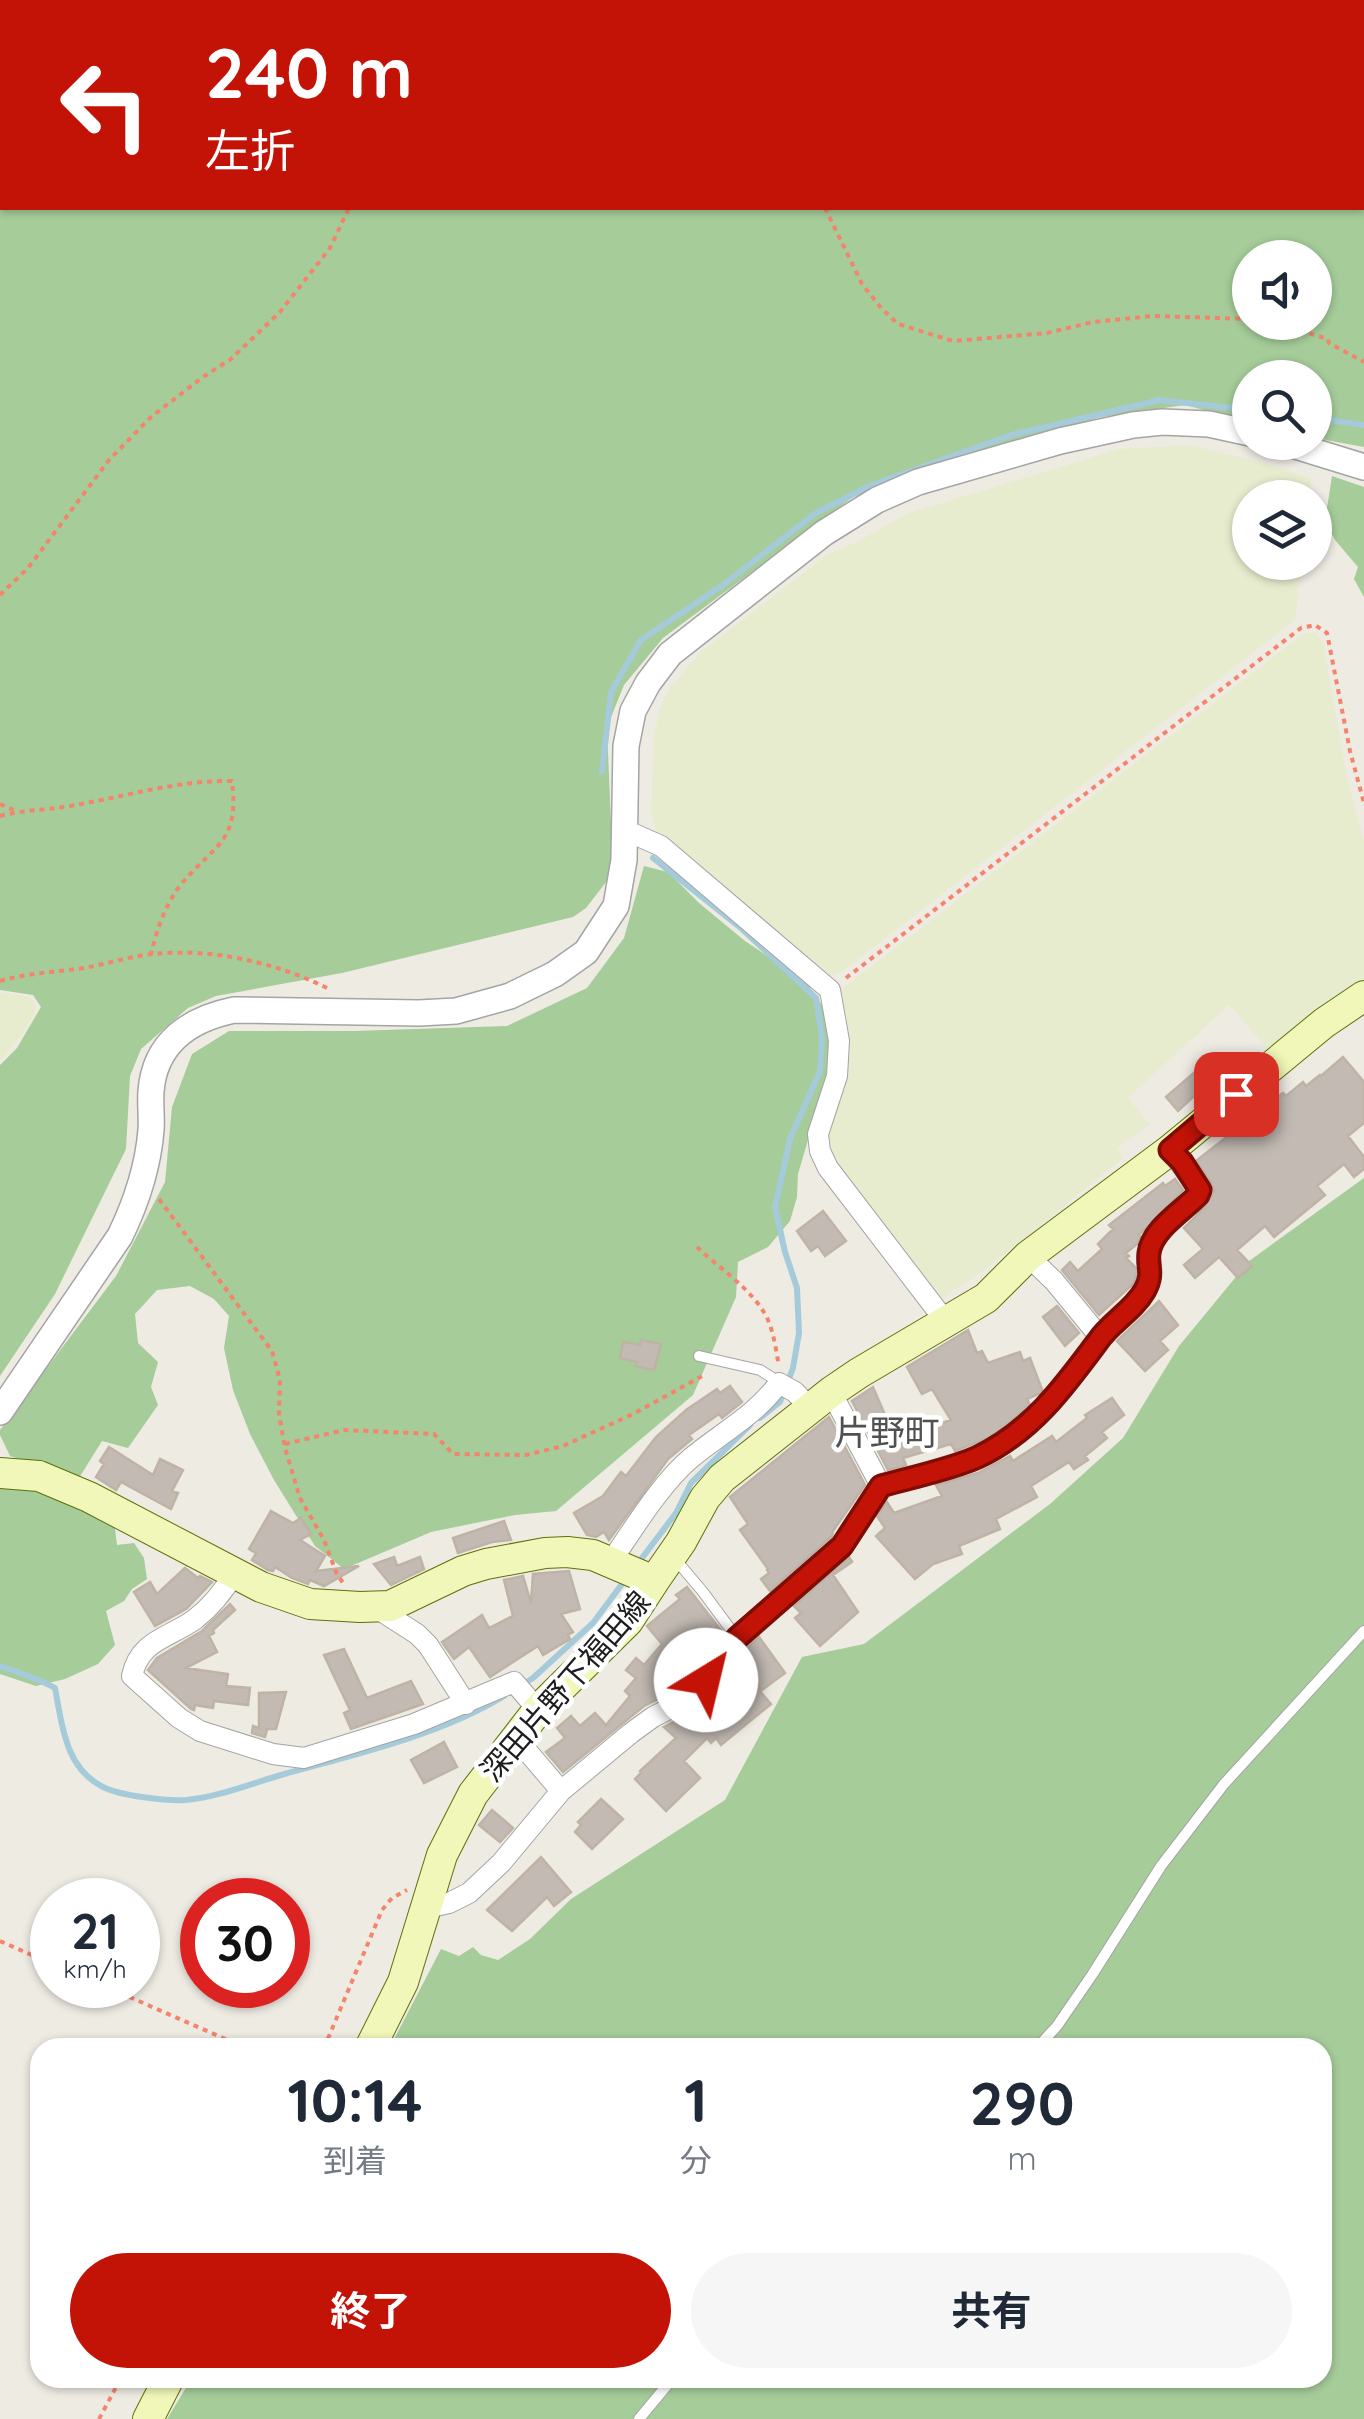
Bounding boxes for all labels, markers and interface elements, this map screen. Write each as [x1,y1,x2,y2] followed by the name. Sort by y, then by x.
[205,28,413,116] text: 240 m
[40,40,170,170] icon: left
[205,122,295,178] text: 左折
[1232,240,1332,580] map controls
[1232,240,1332,340] button: sound
[1232,360,1332,460] button: search
[1232,480,1332,580] button: layers
[1194,1052,1279,1137] pin
[1209,1067,1264,1122] icon: arrive
[834,1410,940,1454] district label: 片野町
[472,1583,658,1789] street label: 深田片野下福田線
[654,1628,758,1732] position arrow
[180,1878,310,2008] speed limit sign: 30
[71,1899,119,1962] text: 21
[63,1953,127,1984] text: km/h
[287,2062,423,2137] text: 10:14
[684,2062,708,2137] text: 1
[969,2065,1075,2140] text: 290
[1007,2138,1037,2178] text: m
[323,2140,387,2180] text: 到着
[680,2140,712,2180] text: 分
[70,2253,671,2368] button: 終了
[691,2253,1292,2368] button: 共有

